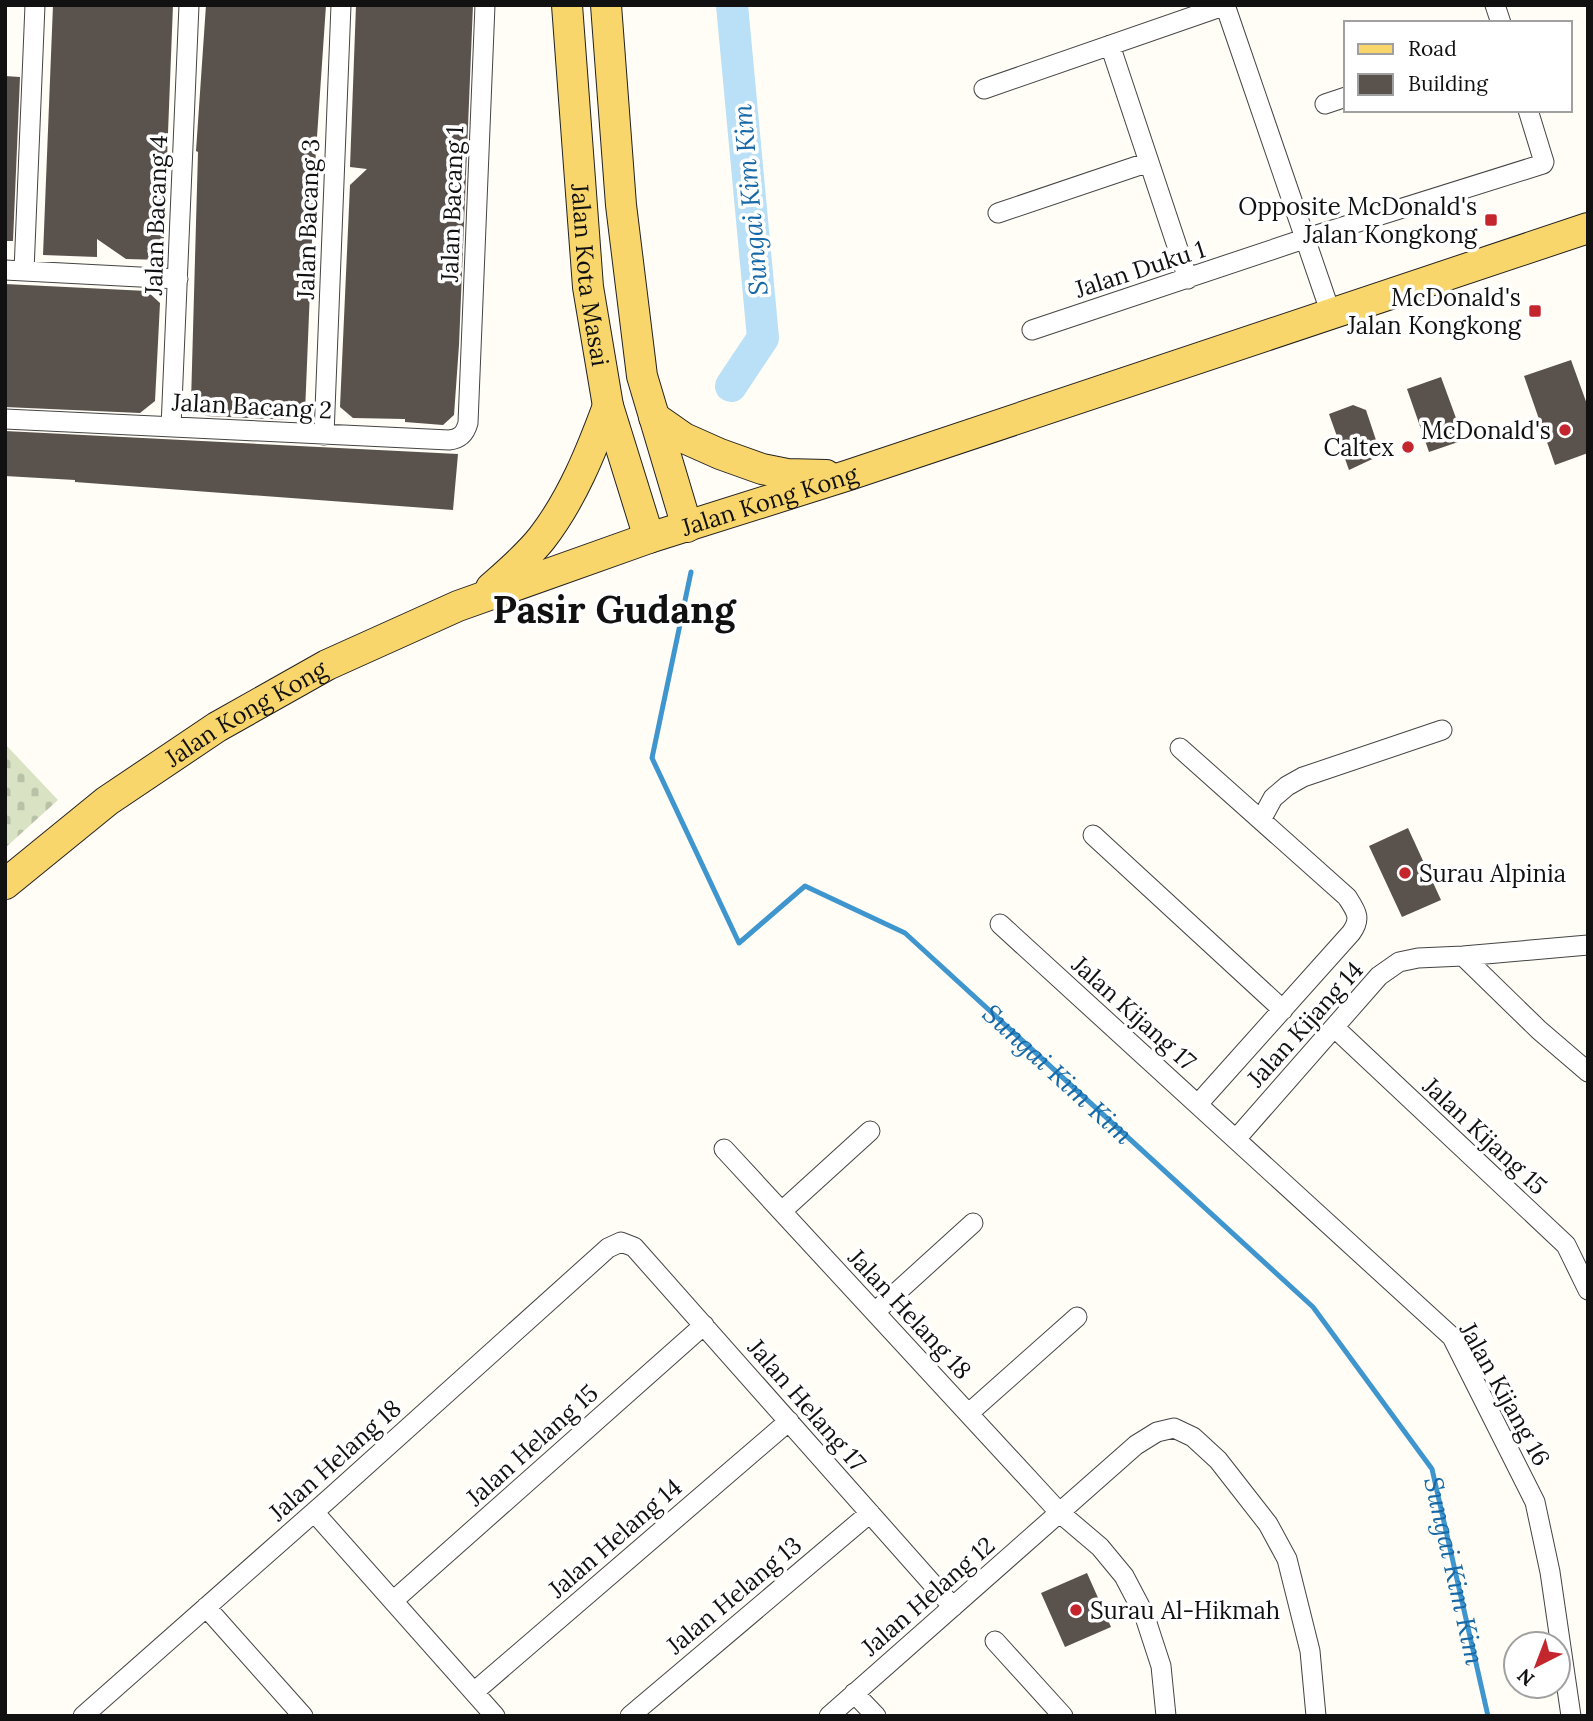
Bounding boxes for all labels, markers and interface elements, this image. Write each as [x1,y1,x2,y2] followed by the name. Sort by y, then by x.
[1344,21,1572,112] legend
[1408,35,1457,62] text: Road
[1408,70,1488,97] text: Building
[725,103,775,297] water label: Sungai Kim Kim
[434,125,470,284] street label: Jalan Bacang 1
[138,134,174,297] street label: Jalan Bacang 4
[290,138,326,301] street label: Jalan Bacang 3
[565,182,617,368] street label: Jalan Kota Masai
[1238,191,1478,250] place label: Opposite McDonald's Jalan Kongkong
[1483,212,1499,228] marker: Opposite McDonald's Jalan Kongkong
[1070,233,1209,305] street label: Jalan Duku 1
[1346,282,1522,341] place label: McDonald's Jalan Kongkong
[1527,303,1543,319] marker: McDonald's Jalan Kongkong
[170,386,333,426] street label: Jalan Bacang 2
[1421,415,1551,446] place label: McDonald's
[1557,422,1573,438] marker: McDonald's
[1323,432,1394,463] place label: Caltex
[1400,439,1416,455] marker: Caltex
[677,458,862,543] street label: Jalan Kong Kong
[492,585,737,634] district label: Pasir Gudang
[158,653,333,774] street label: Jalan Kong Kong
[1419,858,1566,889] place label: Surau Alpinia
[1397,865,1413,881] marker: Surau Alpinia
[1065,948,1203,1077] street label: Jalan Kijang 17
[1240,955,1370,1094] street label: Jalan Kijang 14
[976,996,1140,1151] water label: Sungai Kim Kim
[1416,1070,1554,1201] street label: Jalan Kijang 15
[841,1242,978,1386] street label: Jalan Helang 18
[1452,1316,1557,1471] street label: Jalan Kijang 16
[741,1332,873,1477] street label: Jalan Helang 17
[459,1378,604,1513] street label: Jalan Helang 15
[262,1393,408,1528] street label: Jalan Helang 18
[541,1472,688,1605] street label: Jalan Helang 14
[1418,1473,1492,1668] water label: Sungai Kim Kim
[659,1529,808,1661] street label: Jalan Helang 13
[854,1530,1001,1663] street label: Jalan Helang 12
[1090,1595,1280,1626] place label: Surau Al-Hikmah
[1068,1602,1084,1618] marker: Surau Al-Hikmah
[1502,1630,1572,1700] north arrow
[1512,1664,1539,1691] text: N

